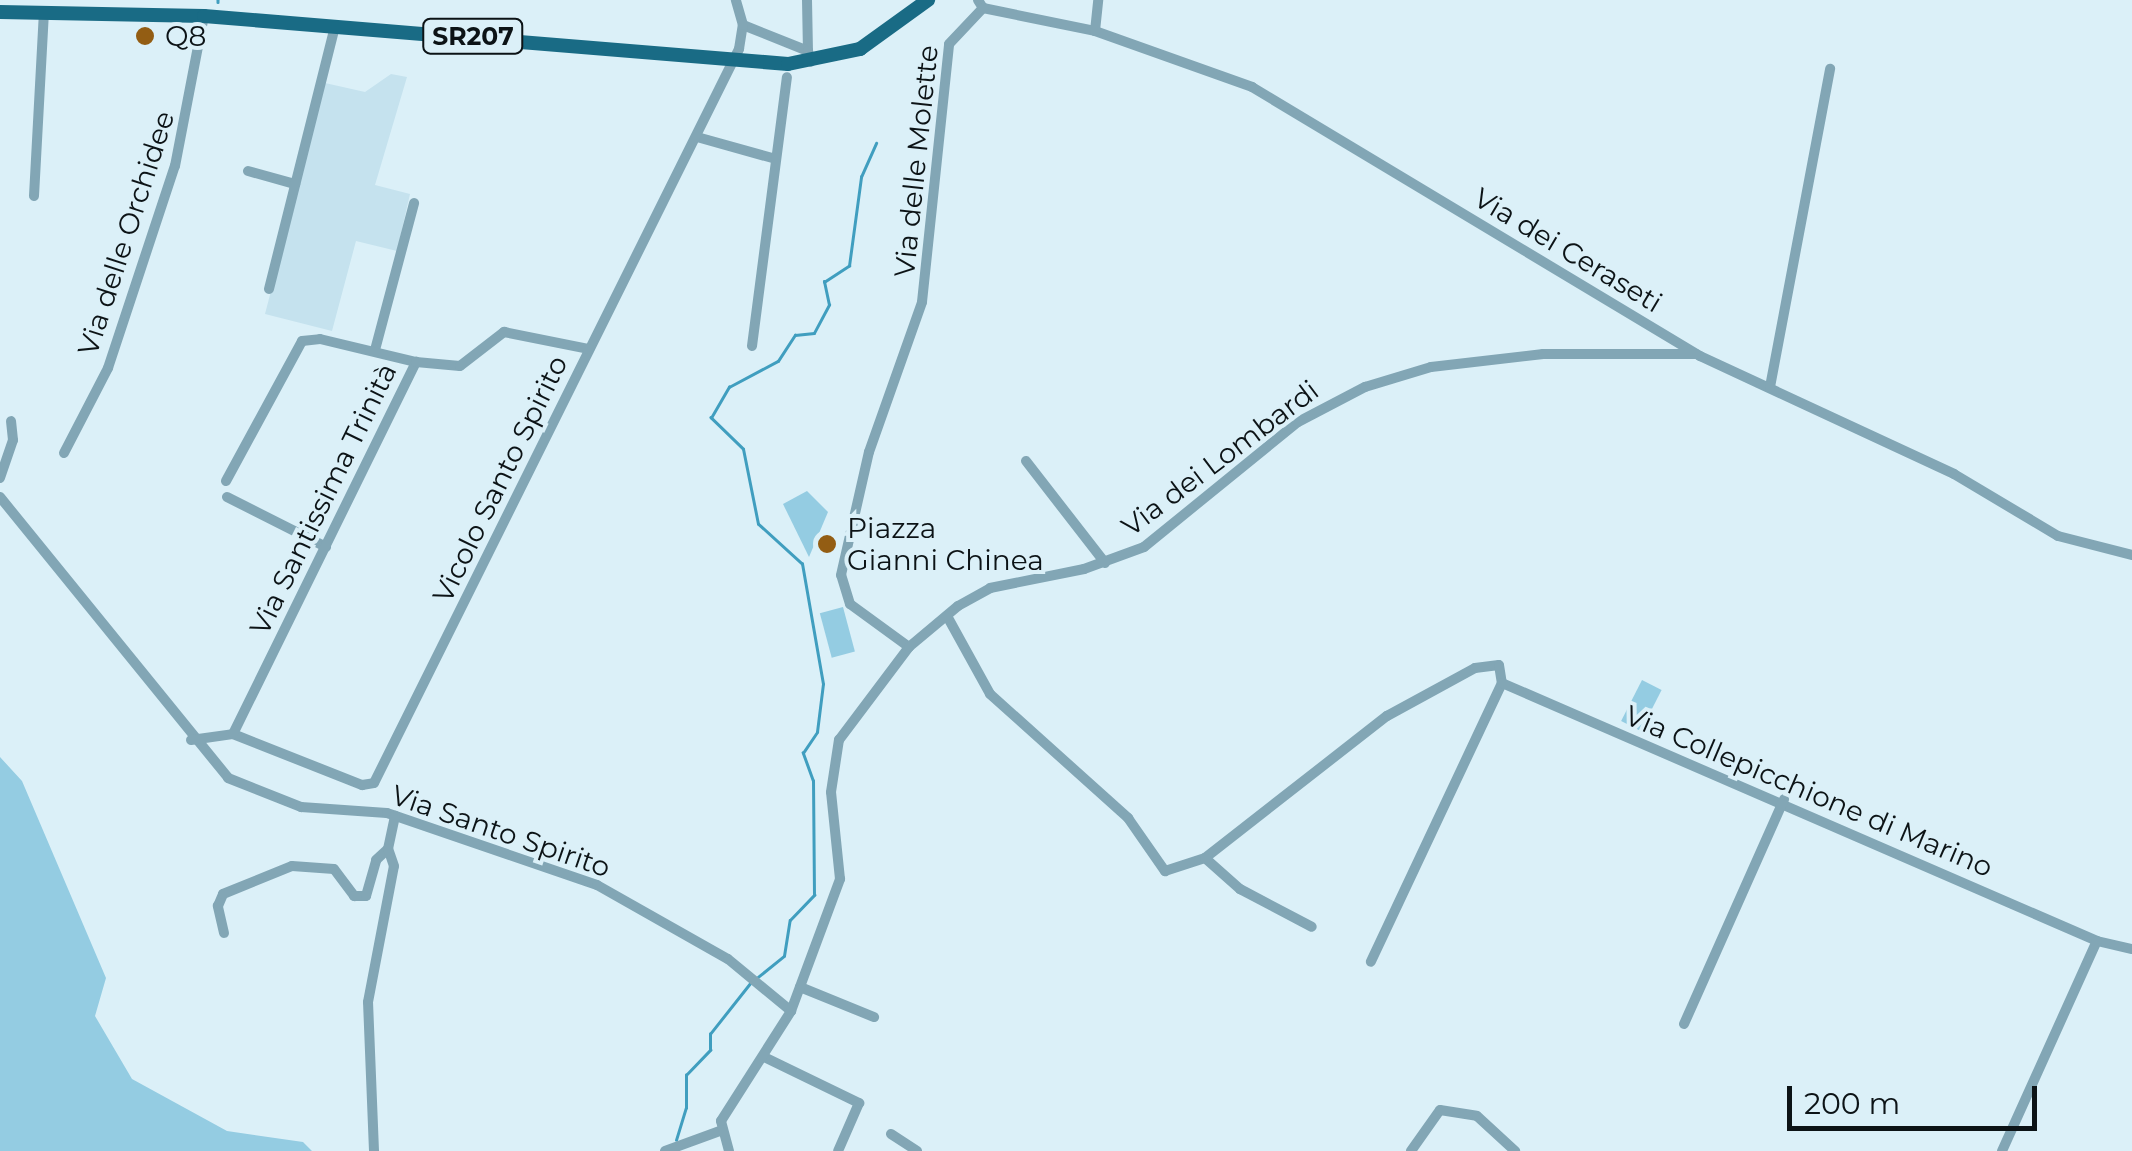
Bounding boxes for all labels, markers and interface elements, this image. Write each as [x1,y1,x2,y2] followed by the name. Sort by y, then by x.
[420,16,526,56] road number: SR207
[165,19,206,53] place label: Q8
[134,25,156,47] marker: Q8
[887,43,945,279] street label: Via delle Molette
[71,107,181,359] street label: Via delle Orchidee
[1468,181,1668,319] street label: Via dei Ceraseti
[426,350,574,608] street label: Vicolo Santo Spirito
[243,358,403,640] street label: Via Santissima Trinità
[1115,373,1325,543] street label: Via dei Lombardi
[847,511,1044,577] place label: Piazza Gianni Chinea
[816,533,838,555] marker: Piazza Gianni Chinea
[1620,698,1998,884] street label: Via Collepicchione di Marino
[387,778,615,884] street label: Via Santo Spirito
[1792,1066,2042,1128] scale bar
[1804,1085,1900,1122] text: 200 m

